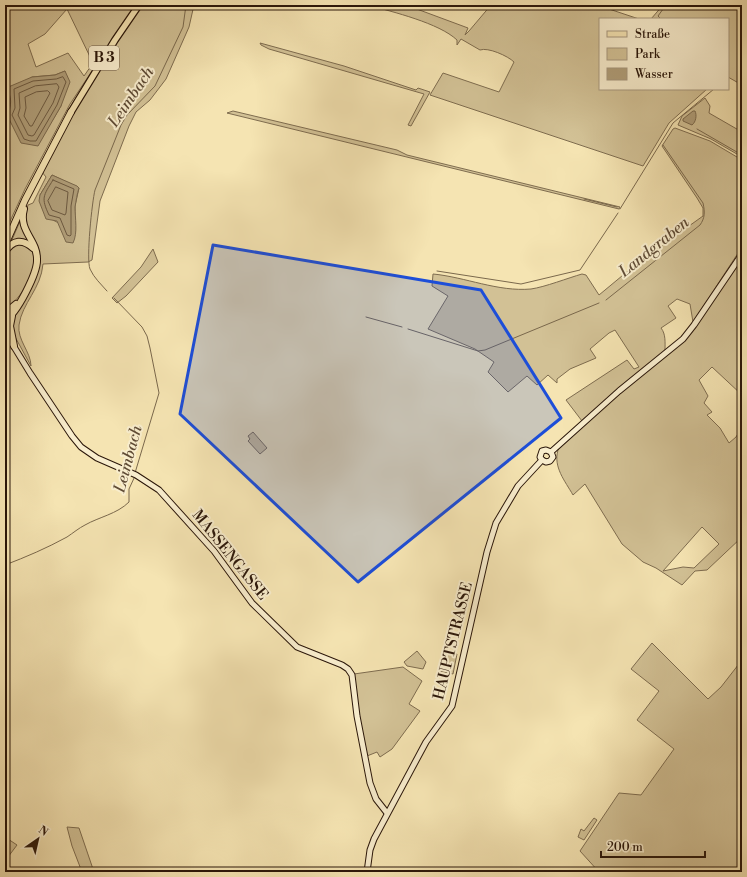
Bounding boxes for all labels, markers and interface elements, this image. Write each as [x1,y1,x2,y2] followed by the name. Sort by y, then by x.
[599,18,729,90] legend
[635,27,670,42] text: Straße
[89,46,119,70] road number: B 3
[635,47,661,62] text: Park
[103,63,158,132] water label: Leimbach
[634,67,673,82] text: Wasser
[614,212,694,282] water label: Landgraben
[109,423,147,496] water label: Leimbach
[188,506,272,604] street label: MASSENGASSE
[429,580,477,702] street label: HAUPTSTRASSE
[18,819,58,859] north arrow
[36,823,51,840] text: N
[601,833,705,859] scale bar
[607,840,643,855] text: 200 m

